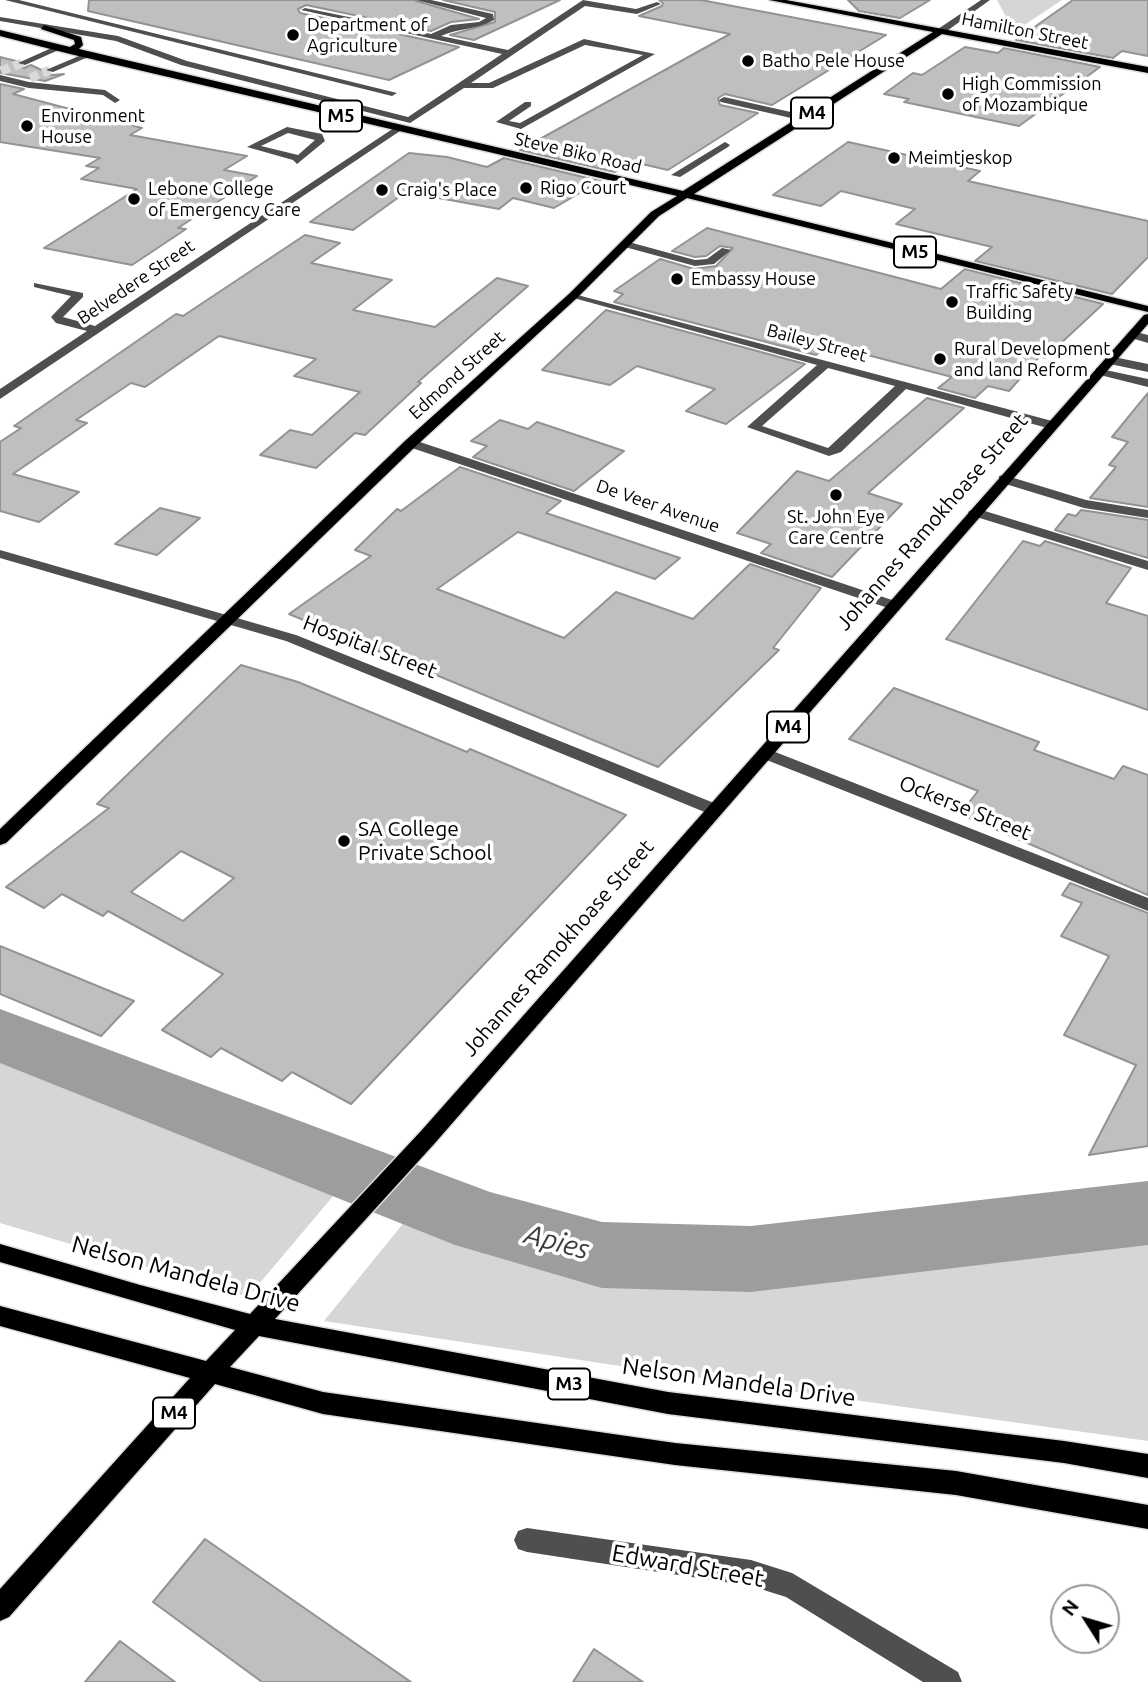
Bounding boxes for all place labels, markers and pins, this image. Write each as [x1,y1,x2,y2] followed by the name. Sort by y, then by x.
[307,14,428,56] place label: Department of Agriculture
[285,27,301,43] marker: Department of Agriculture
[762,50,905,72] place label: Batho Pele House
[740,53,756,69] marker: Batho Pele House
[962,73,1101,116] place label: High Commission of Mozambique
[940,86,956,102] marker: High Commission of Mozambique
[41,105,145,148] place label: Environment House
[19,118,35,134] marker: Environment House
[908,147,1012,169] place label: Meimtjeskop
[886,150,902,166] marker: Meimtjeskop
[540,177,626,199] place label: Rigo Court
[148,178,301,220] place label: Lebone College of Emergency Care
[396,179,497,201] place label: Craig's Place
[518,180,534,196] marker: Rigo Court
[374,182,390,198] marker: Craig's Place
[126,191,142,207] marker: Lebone College of Emergency Care
[691,268,816,290] place label: Embassy House
[669,271,685,287] marker: Embassy House
[966,281,1073,324] place label: Traffic Safety Building
[944,294,960,310] marker: Traffic Safety Building
[954,338,1110,380] place label: Rural Development and land Reform
[932,351,948,367] marker: Rural Development and land Reform
[828,487,844,503] marker: St. John Eye Care Centre
[787,506,885,548] place label: St. John Eye Care Centre
[358,816,492,866] place label: SA College Private School
[336,833,352,849] marker: SA College Private School

